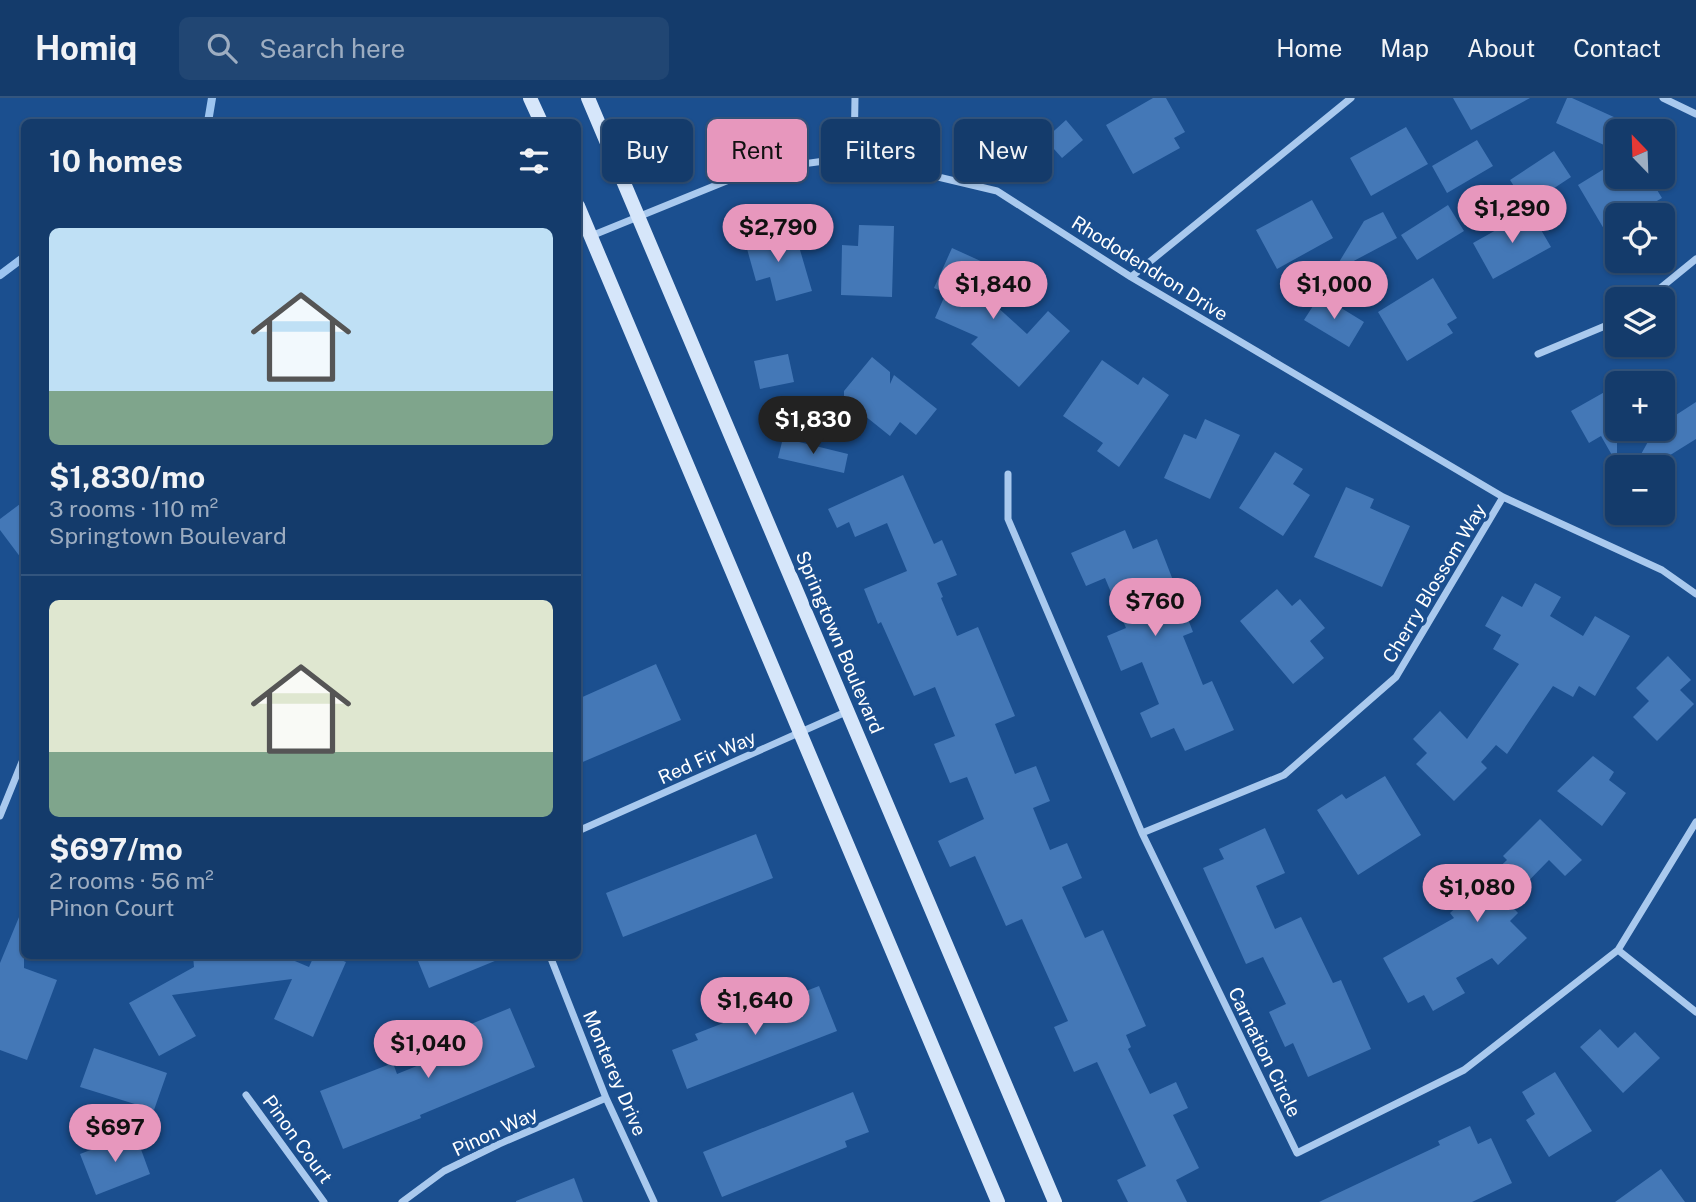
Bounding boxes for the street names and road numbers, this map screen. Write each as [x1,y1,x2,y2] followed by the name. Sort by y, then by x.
[1068,211,1232,325] street label: Rhododendron Drive
[1378,500,1490,666] street label: Cherry Blossom Way
[792,547,888,737] street label: Springtown Boulevard
[655,726,759,788] street label: Red Fir Way
[1224,983,1306,1121] street label: Carnation Circle
[579,1007,651,1139] street label: Monterey Drive
[259,1091,337,1187] street label: Pinon Court
[449,1102,541,1160] street label: Pinon Way

